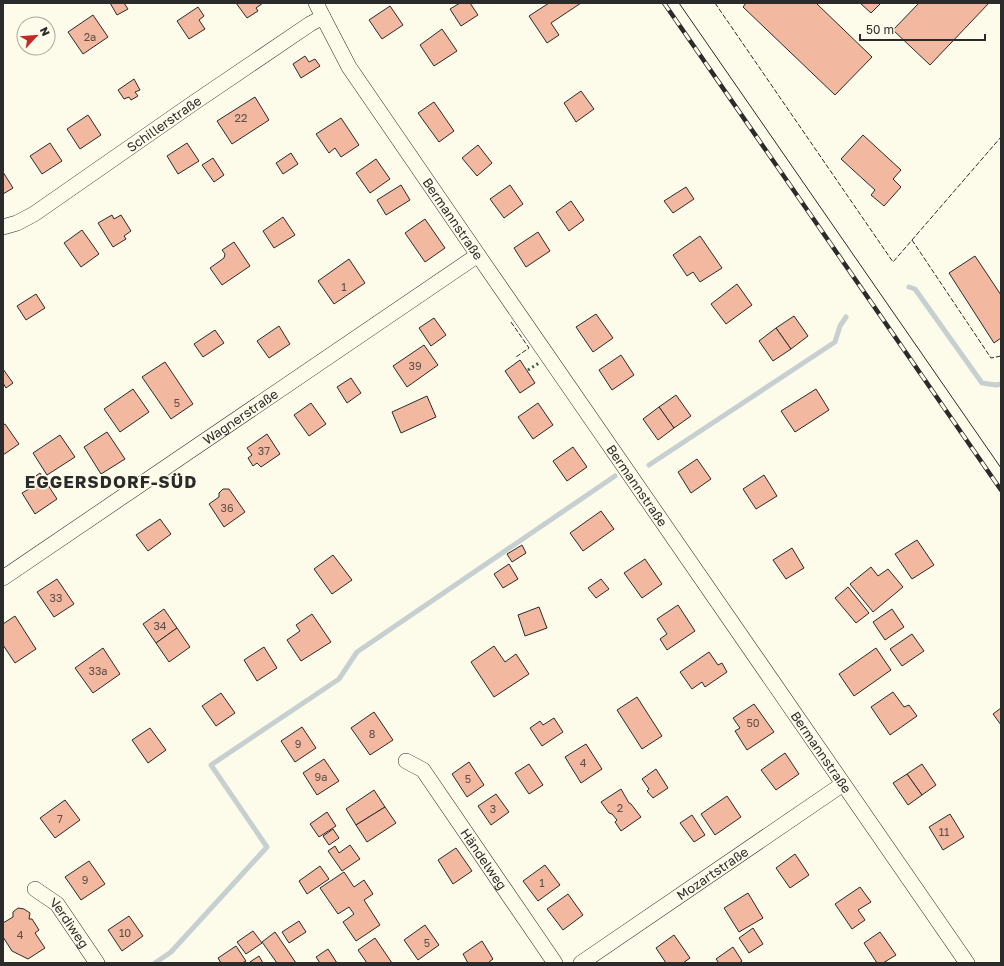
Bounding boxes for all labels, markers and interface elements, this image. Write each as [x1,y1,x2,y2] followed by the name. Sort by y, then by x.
[16,16,56,56] north arrow
[860,16,985,42] scale bar
[866,22,894,37] text: 50 m
[38,25,53,38] text: N
[84,30,96,43] house number: 2a
[123,92,204,155] street label: Schillerstraße
[235,111,247,124] house number: 22
[419,175,487,263] street label: Bermannstraße
[341,280,347,293] house number: 1
[408,359,422,372] house number: 39
[200,385,281,448] street label: Wagnerstraße
[174,396,180,409] house number: 5
[603,441,671,529] street label: Bermannstraße
[258,444,270,457] house number: 37
[25,471,197,492] district label: EGGERSDORF-SÜD
[220,501,234,514] house number: 36
[50,591,62,604] house number: 33
[153,619,167,632] house number: 34
[88,664,108,677] house number: 33a
[787,708,855,796] street label: Bermannstraße
[746,716,760,729] house number: 50
[369,727,376,740] house number: 8
[295,737,301,750] house number: 9
[580,756,587,769] house number: 4
[315,770,327,783] house number: 9a
[465,772,471,785] house number: 5
[617,801,623,814] house number: 2
[490,802,496,815] house number: 3
[57,812,63,825] house number: 7
[457,825,510,893] street label: Händelweg
[939,825,949,838] house number: 11
[673,843,751,903] street label: Mozartstraße
[82,873,88,886] house number: 9
[539,876,545,889] house number: 1
[47,894,92,951] street label: Verdiweg
[119,926,131,939] house number: 10
[17,928,24,941] house number: 4
[424,936,430,949] house number: 5

